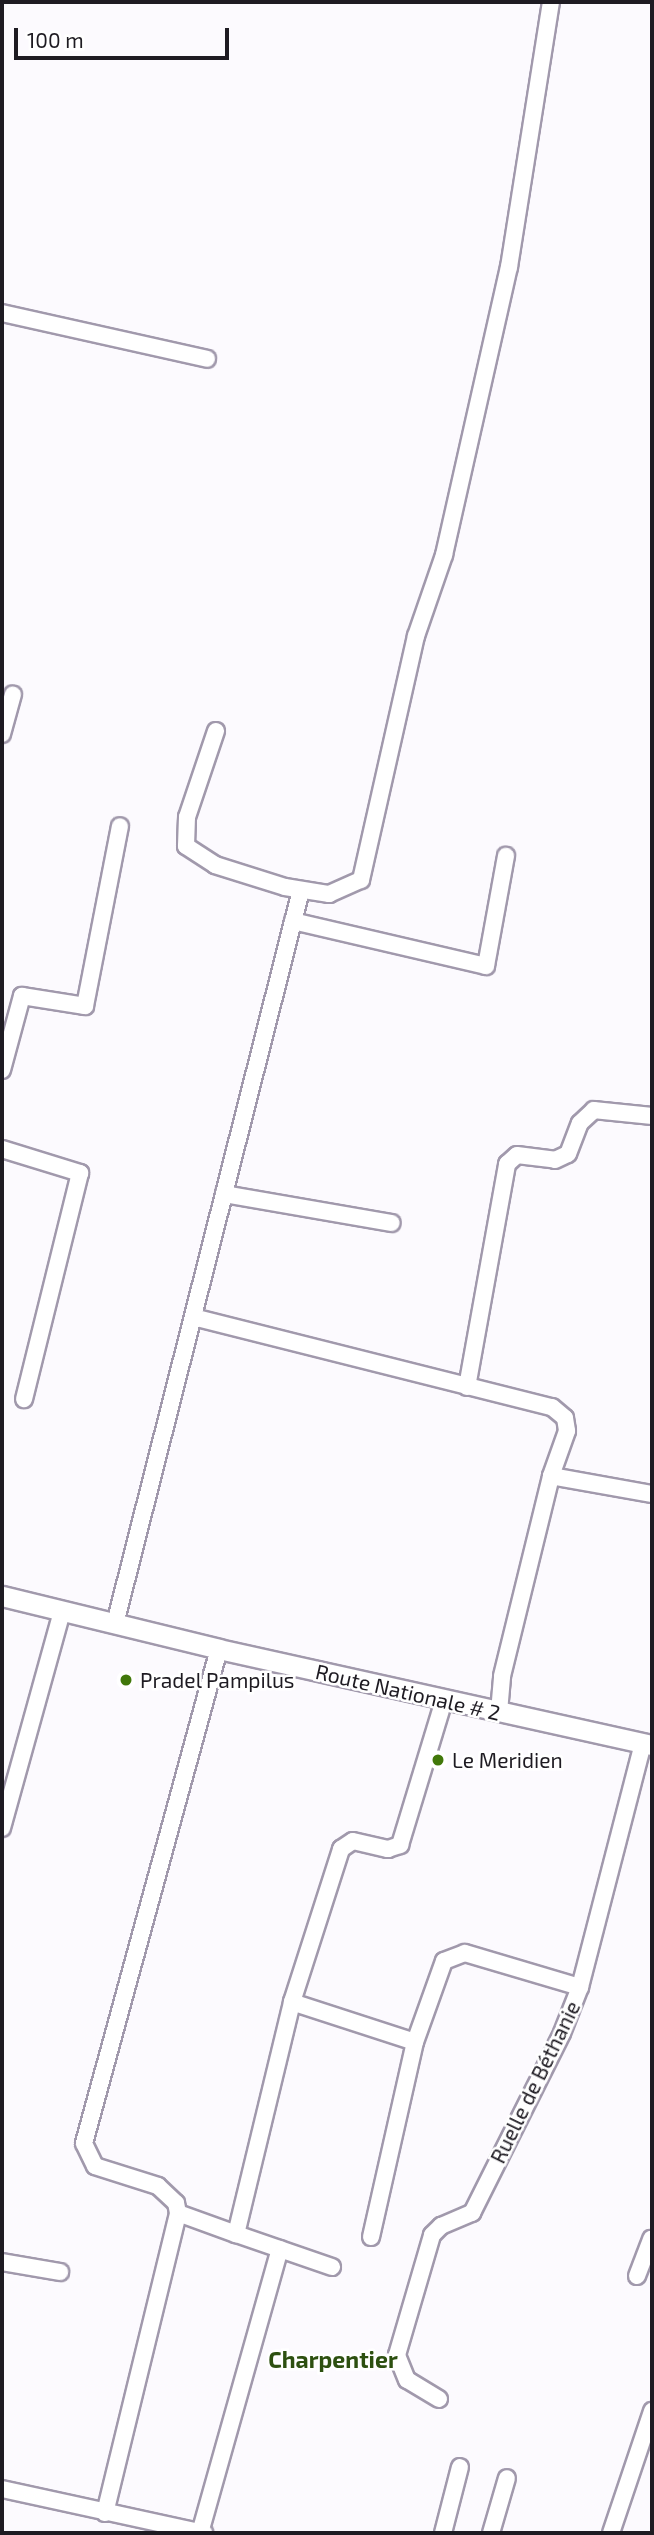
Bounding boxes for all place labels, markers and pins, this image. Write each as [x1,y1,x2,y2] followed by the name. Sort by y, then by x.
[140,1667,295,1693] place label: Pradel Pampilus
[118,1672,134,1688] marker: Pradel Pampilus
[452,1747,563,1773] place label: Le Meridien
[430,1752,446,1768] marker: Le Meridien

